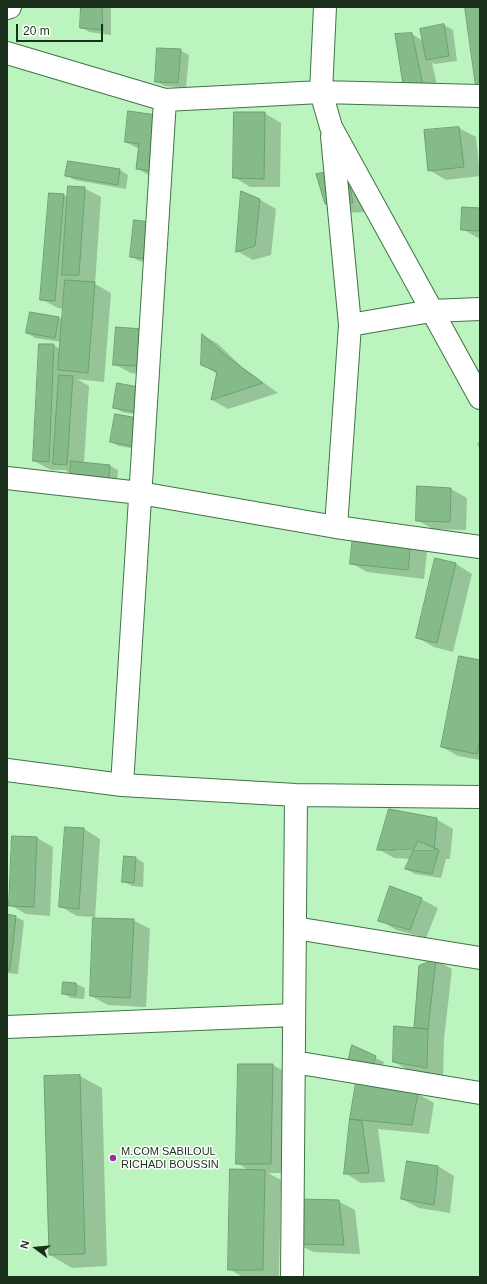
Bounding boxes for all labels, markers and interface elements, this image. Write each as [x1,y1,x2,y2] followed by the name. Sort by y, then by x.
[18,16,105,42] scale bar
[23,24,50,38] text: 20 m
[121,1145,219,1171] place label: M.COM SABILOUL RICHADI BOUSSIN
[108,1153,118,1163] marker: M.COM SABILOUL RICHADI BOUSSIN
[16,1228,56,1268] north arrow
[18,1239,31,1250] text: N

